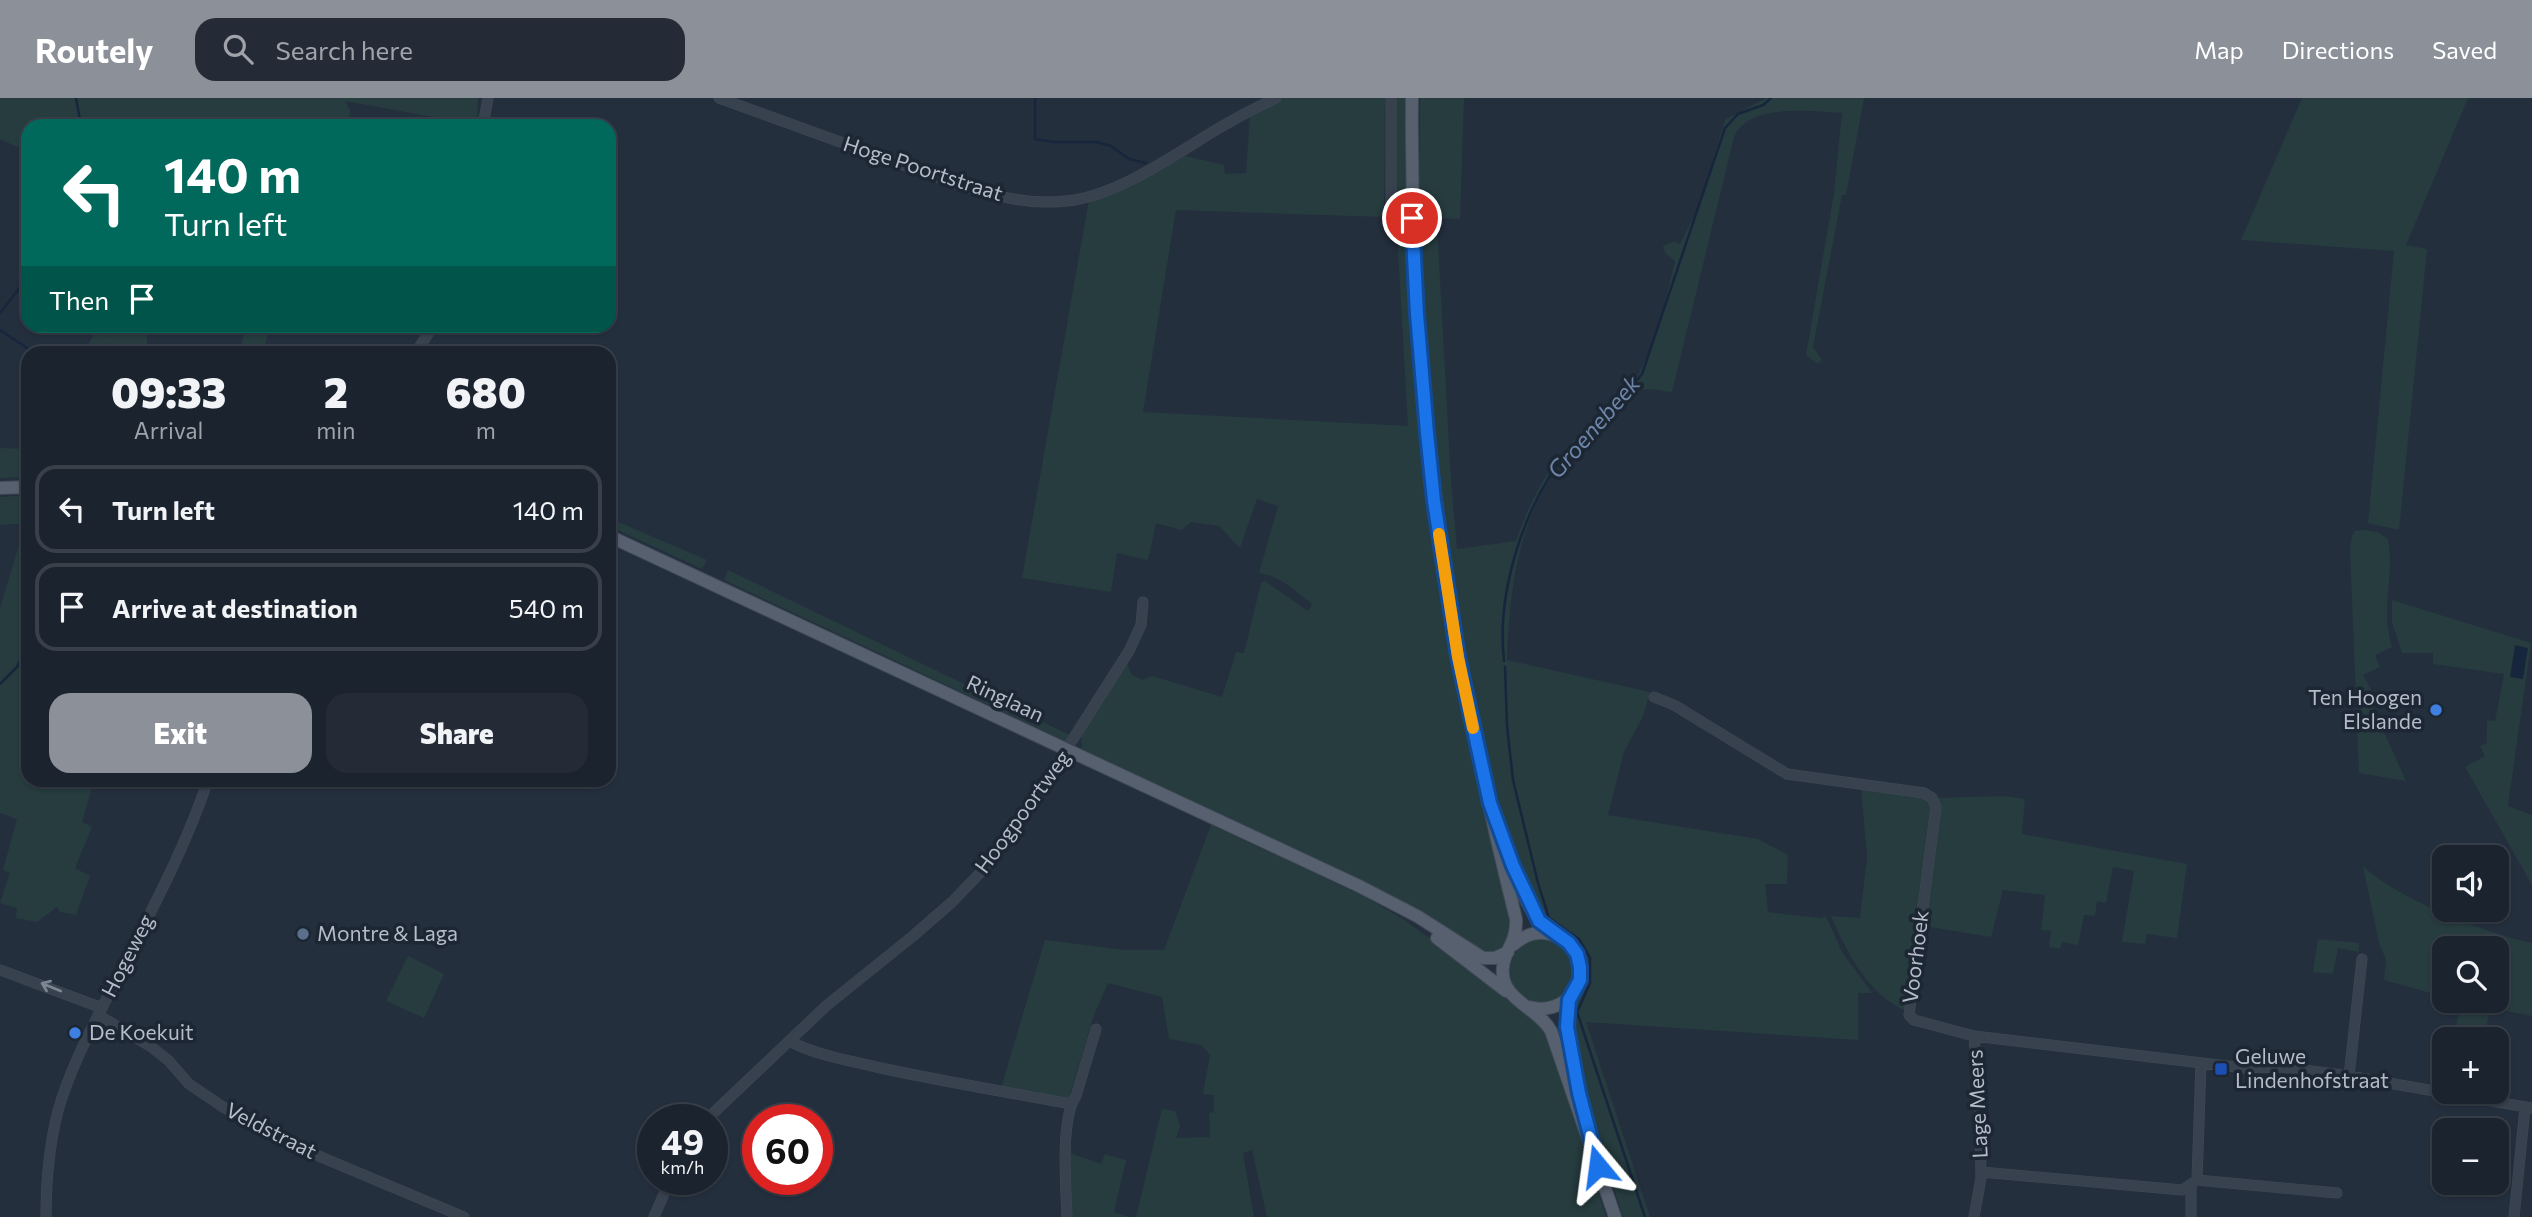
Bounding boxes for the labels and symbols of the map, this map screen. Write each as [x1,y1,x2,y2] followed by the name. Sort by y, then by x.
[840,130,1006,205] street label: Hoge Poortstraat
[1382,188,1442,248] pin
[1541,369,1646,484] water label: Groenebeek
[963,669,1048,726] street label: Ringlaan
[2308,684,2422,733] place label: Ten Hoogen Elslande
[2428,702,2444,718] marker: Ten Hoogen Elslande
[969,745,1075,877] street label: Hoogpoortweg
[1896,909,1933,1005] street label: Voorhoek
[95,910,158,1001] street label: Hogeweg
[317,920,458,945] place label: Montre & Laga
[295,926,311,942] marker: Montre & Laga
[41,980,63,993] one-way arrow
[89,1019,194,1044] place label: De Koekuit
[67,1025,83,1041] marker: De Koekuit
[2235,1043,2389,1092] place label: Geluwe Lindenhofstraat
[1961,1049,1992,1159] street label: Lage Meers
[2213,1061,2229,1077] marker: Geluwe Lindenhofstraat
[222,1096,321,1163] street label: Veldstraat
[742,1104,833,1195] speed limit sign: 60
[1561,1129,1635,1203] position arrow

